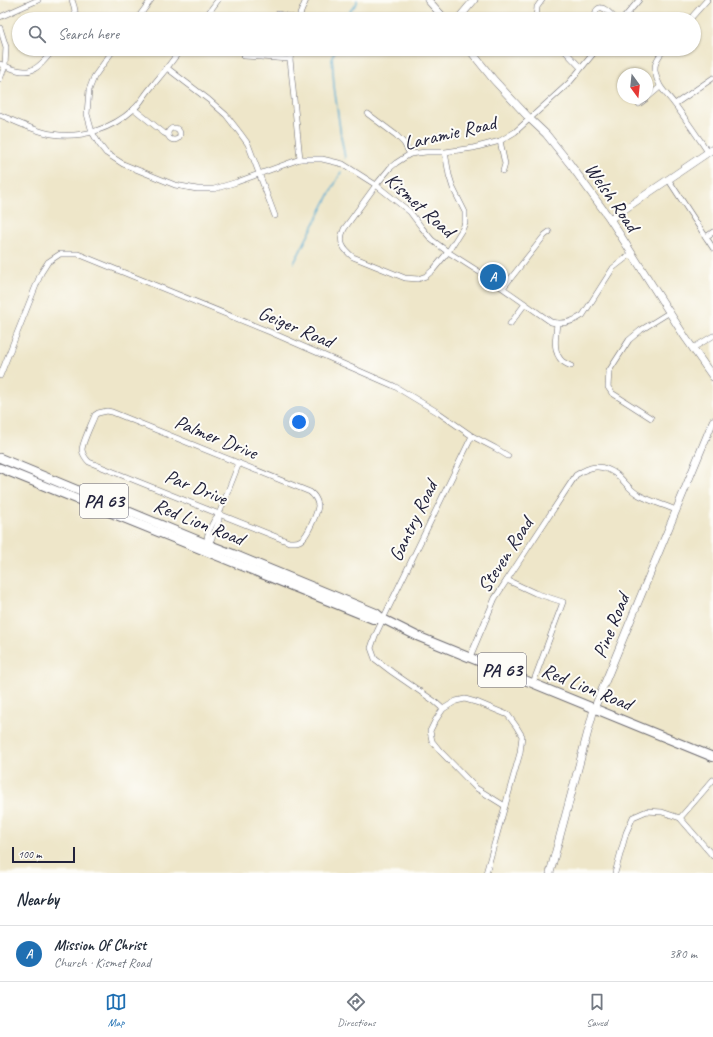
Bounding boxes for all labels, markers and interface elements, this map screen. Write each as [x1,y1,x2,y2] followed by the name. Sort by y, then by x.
[12,12,701,56] search box
[26,23,48,45] icon: search
[58,25,119,44] text: Search here
[617,68,653,104] north arrow
[402,110,501,156] street label: Laramie Road
[579,158,647,239] street label: Welsh Road
[380,167,462,245] street label: Kismet Road
[480,262,506,292] pin: A
[255,300,340,355] street label: Geiger Road
[171,409,262,465] street label: Palmer Drive
[289,412,309,432] your location
[161,463,232,511] street label: Par Drive
[383,474,445,565] street label: Gantry Road
[80,484,128,518] road number: PA 63
[150,493,251,553] street label: Red Lion Road
[472,510,540,597] street label: Steven Road
[587,587,636,662] street label: Pine Road
[478,653,526,687] road number: PA 63
[538,658,639,718] street label: Red Lion Road
[12,845,75,864] scale bar
[18,847,42,861] text: 100 m
[16,889,59,910] text: Nearby
[54,936,146,955] text: Mission Of Christ
[26,946,32,962] text: A
[669,946,697,962] text: 380 m
[54,955,151,971] text: Church · Kismet Road
[105,991,127,1029] tab: Map
[337,991,376,1029] tab: Directions
[586,991,608,1029] tab: Saved

